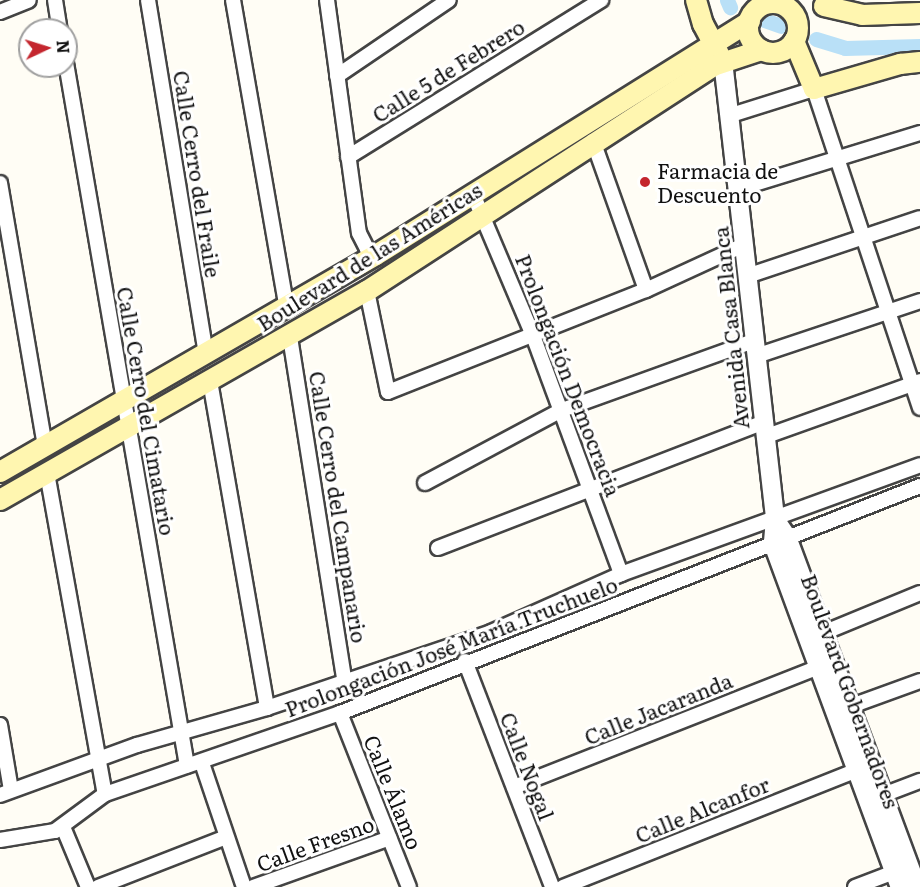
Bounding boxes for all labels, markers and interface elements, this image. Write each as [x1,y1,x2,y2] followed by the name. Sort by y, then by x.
[367,13,529,127] street label: Calle 5 de Febrero
[18,18,78,78] north arrow
[52,39,76,54] text: N
[169,69,227,279] street label: Calle Cerro del Fraile
[657,157,778,207] place label: Farmacia de Descuento
[638,175,652,189] marker: Farmacia de Descuento
[252,176,486,336] street label: Boulevard de las Américas
[707,225,753,431] street label: Avenida Casa Blanca
[511,250,627,500] street label: Prolongación Democracia
[113,285,181,537] street label: Calle Cerro del Cimatario
[305,369,373,645] street label: Calle Cerro del Campanario
[281,571,621,721] street label: Prolongación José María Truchuelo
[797,571,905,811] street label: Boulevard Gobernadores
[580,667,736,749] street label: Calle Jacaranda
[496,709,560,823] street label: Calle Nogal
[360,731,428,853] street label: Calle Álamo
[631,771,773,847] street label: Calle Alcanfor
[253,810,377,876] street label: Calle Fresno

